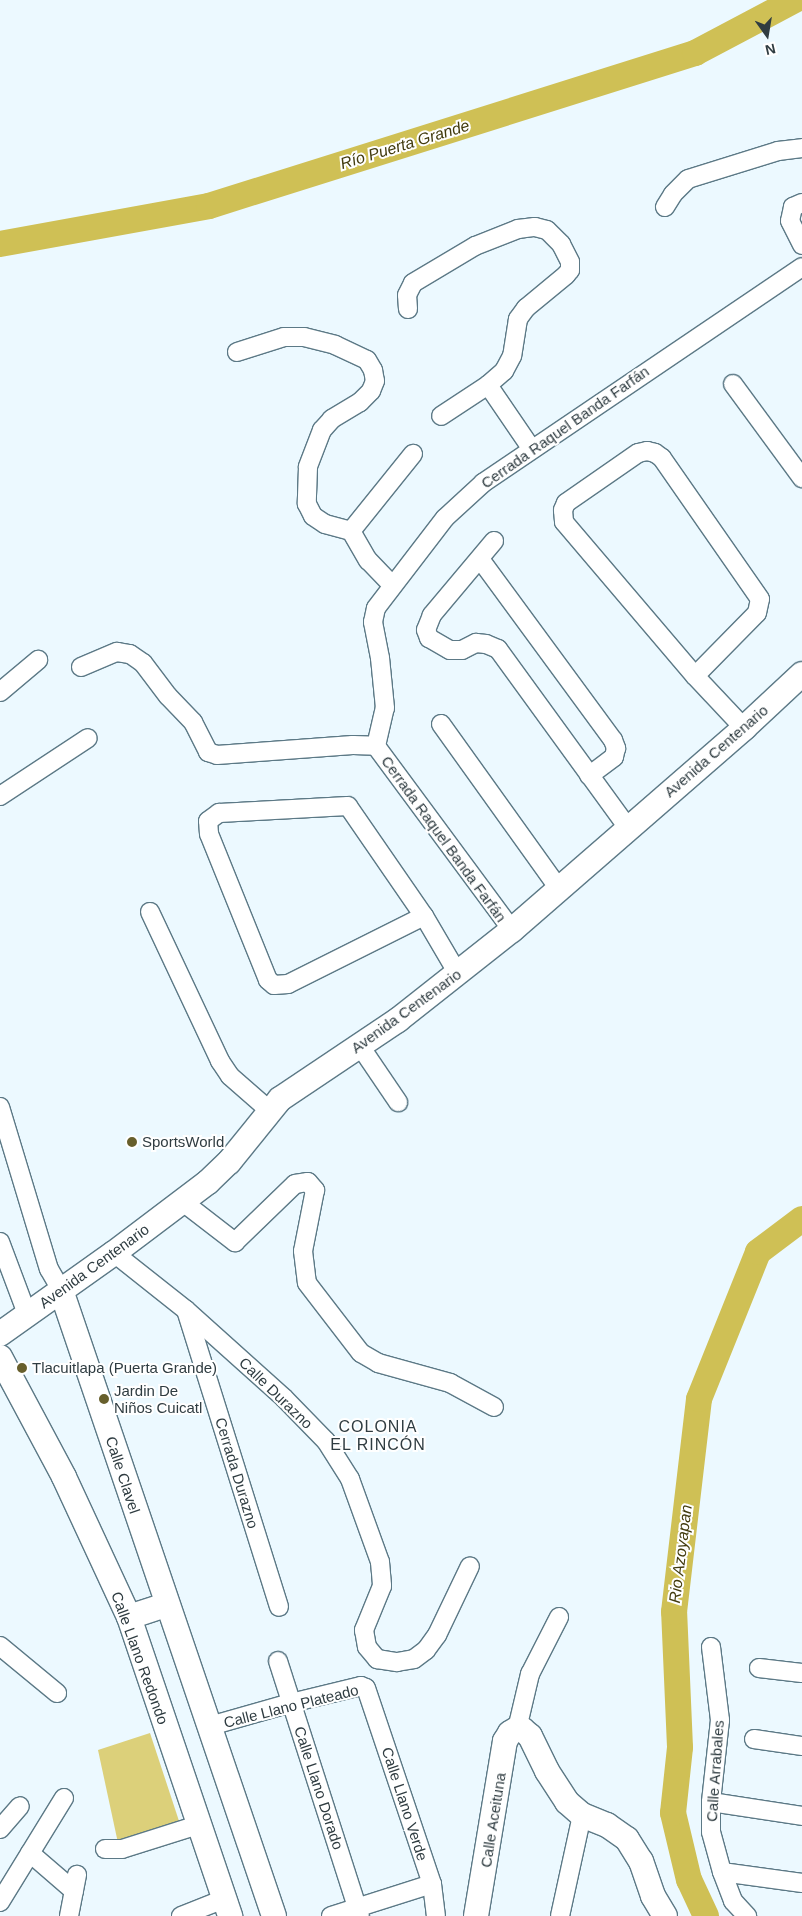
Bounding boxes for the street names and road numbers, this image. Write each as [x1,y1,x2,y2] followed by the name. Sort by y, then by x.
[478,362,652,492] street label: Cerrada Raquel Banda Farfán
[660,701,772,801] street label: Avenida Centenario
[378,752,510,926] street label: Cerrada Raquel Banda Farfán
[348,965,464,1057] street label: Avenida Centenario
[36,1220,152,1312] street label: Avenida Centenario
[236,1354,316,1432] street label: Calle Durazno
[212,1415,262,1531] street label: Cerrada Durazno
[102,1434,144,1516] street label: Calle Clavel
[108,1589,172,1727] street label: Calle Llano Redondo
[222,1681,360,1731] street label: Calle Llano Plateado
[702,1719,728,1823] street label: Calle Arrabales
[291,1724,347,1852] street label: Calle Llano Dorado
[378,1745,432,1863] street label: Calle Llano Verde
[477,1771,509,1869] street label: Calle Aceituna

